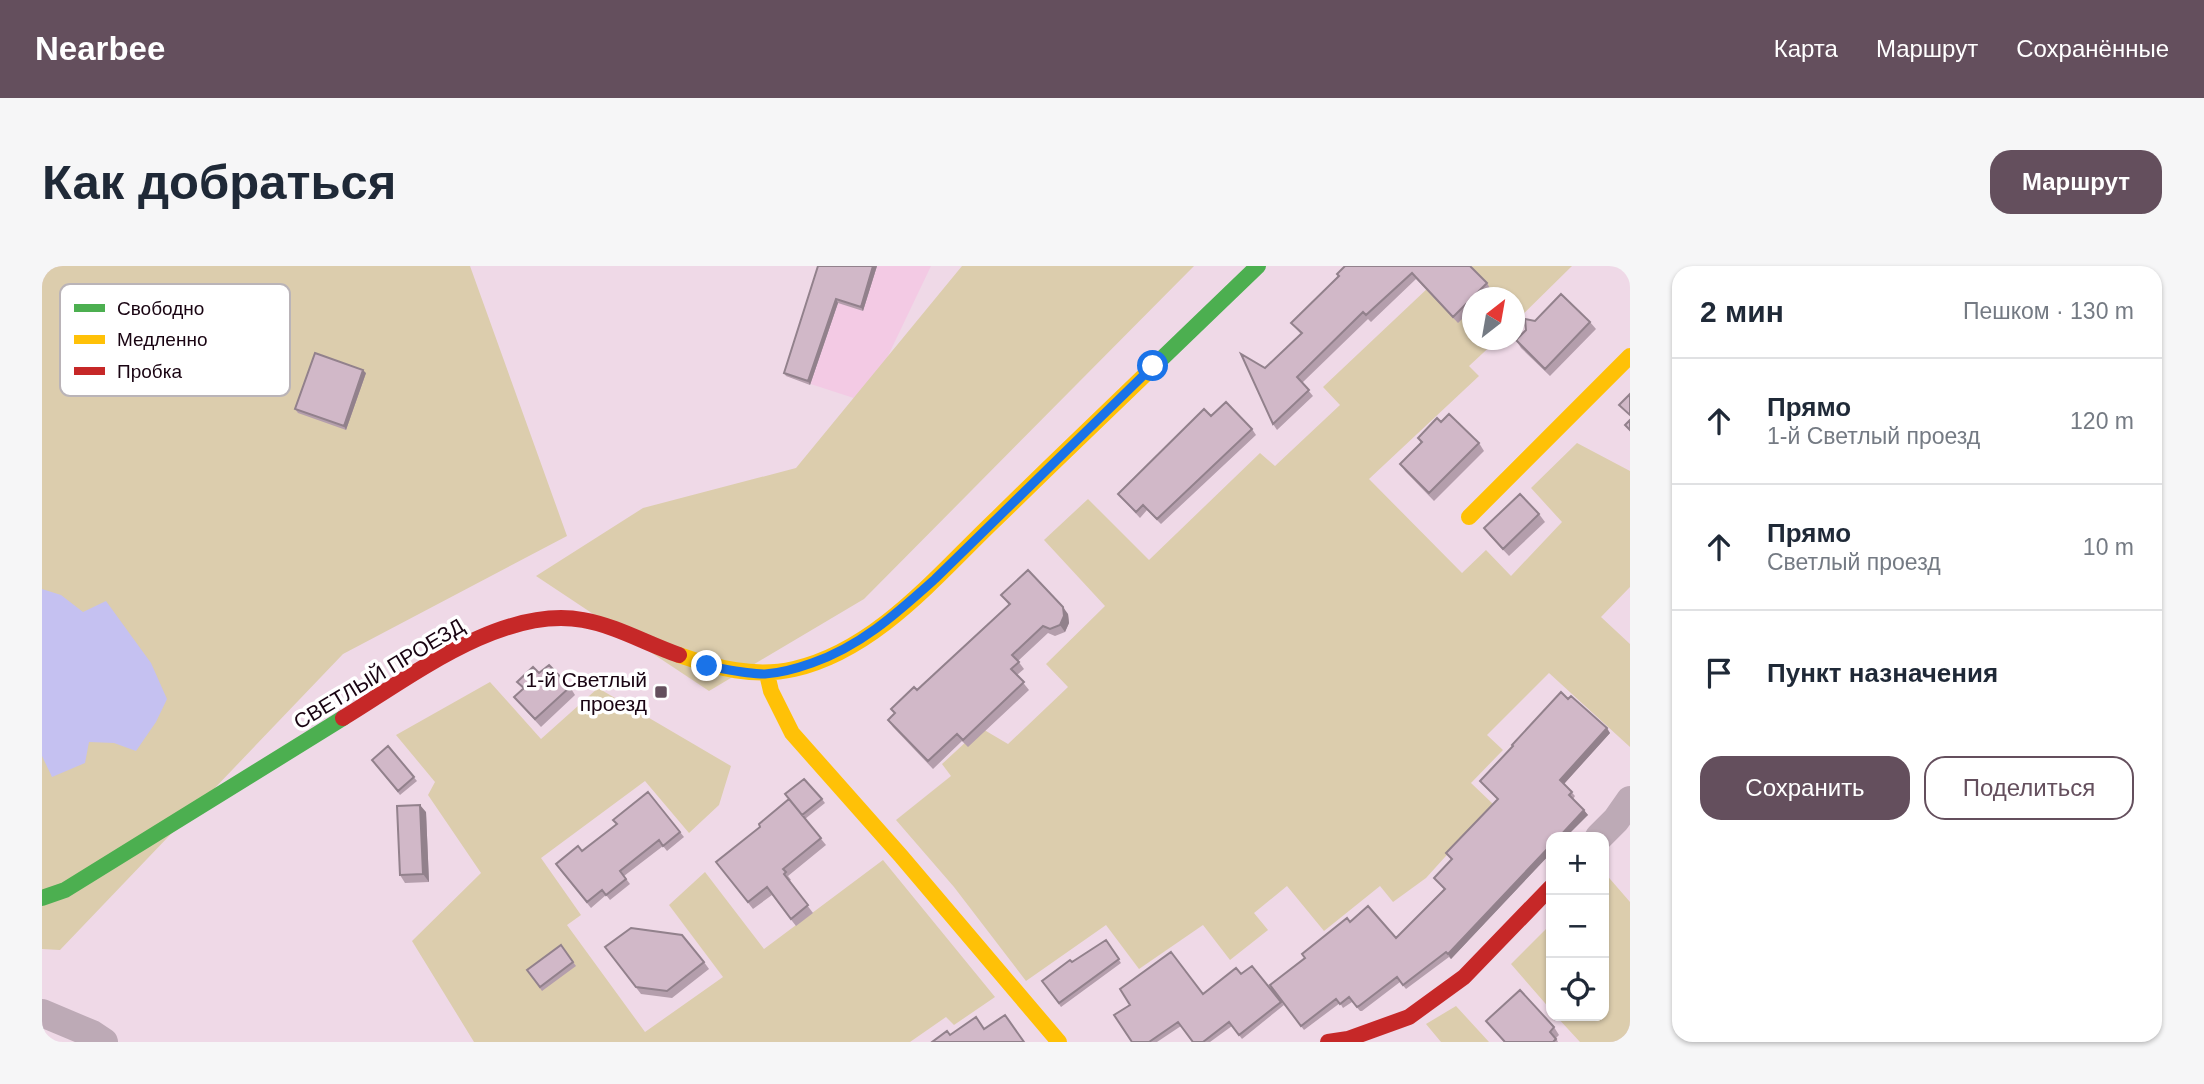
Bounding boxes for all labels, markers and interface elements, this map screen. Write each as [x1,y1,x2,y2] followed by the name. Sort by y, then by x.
[35,30,165,67] text: Nearbee
[1774,35,1838,62] text: Карта
[1876,35,1978,62] text: Маршрут
[2016,35,2169,62] text: Сохранённые
[1990,150,2162,214] button: Маршрут
[42,155,396,209] text: Как добраться
[60,284,290,396] legend
[1462,287,1525,350] north arrow
[1700,295,1784,328] text: 2 мин
[117,298,204,319] text: Свободно
[1963,298,2134,324] text: Пешком · 130 m
[117,329,207,350] text: Медленно
[1137,350,1168,381] route start
[117,361,182,382] text: Пробка
[1767,392,1851,422] text: Прямо
[1700,402,1738,440] icon: ahead
[2070,408,2134,434] text: 120 m
[1767,423,1980,449] text: 1-й Светлый проезд
[1767,518,1851,548] text: Прямо
[1700,528,1738,566] icon: ahead
[2083,534,2134,560] text: 10 m
[1767,549,1941,575] text: Светлый проезд
[290,614,468,733] street label: СВЕТЛЫЙ ПРОЕЗД
[691,650,722,681] route end
[1700,654,1738,692] icon: arrive
[1767,658,1998,688] text: Пункт назначения
[525,668,647,715] place label: 1-й Светлый проезд
[653,684,669,700] marker: 1-й Светлый проезд
[1700,756,1910,820] button: Сохранить
[1924,756,2134,820] button: Поделиться
[1546,832,1609,1021] map controls
[1546,832,1609,895] button: +
[1546,895,1609,958] button: −
[1546,958,1609,1021] button: locate

